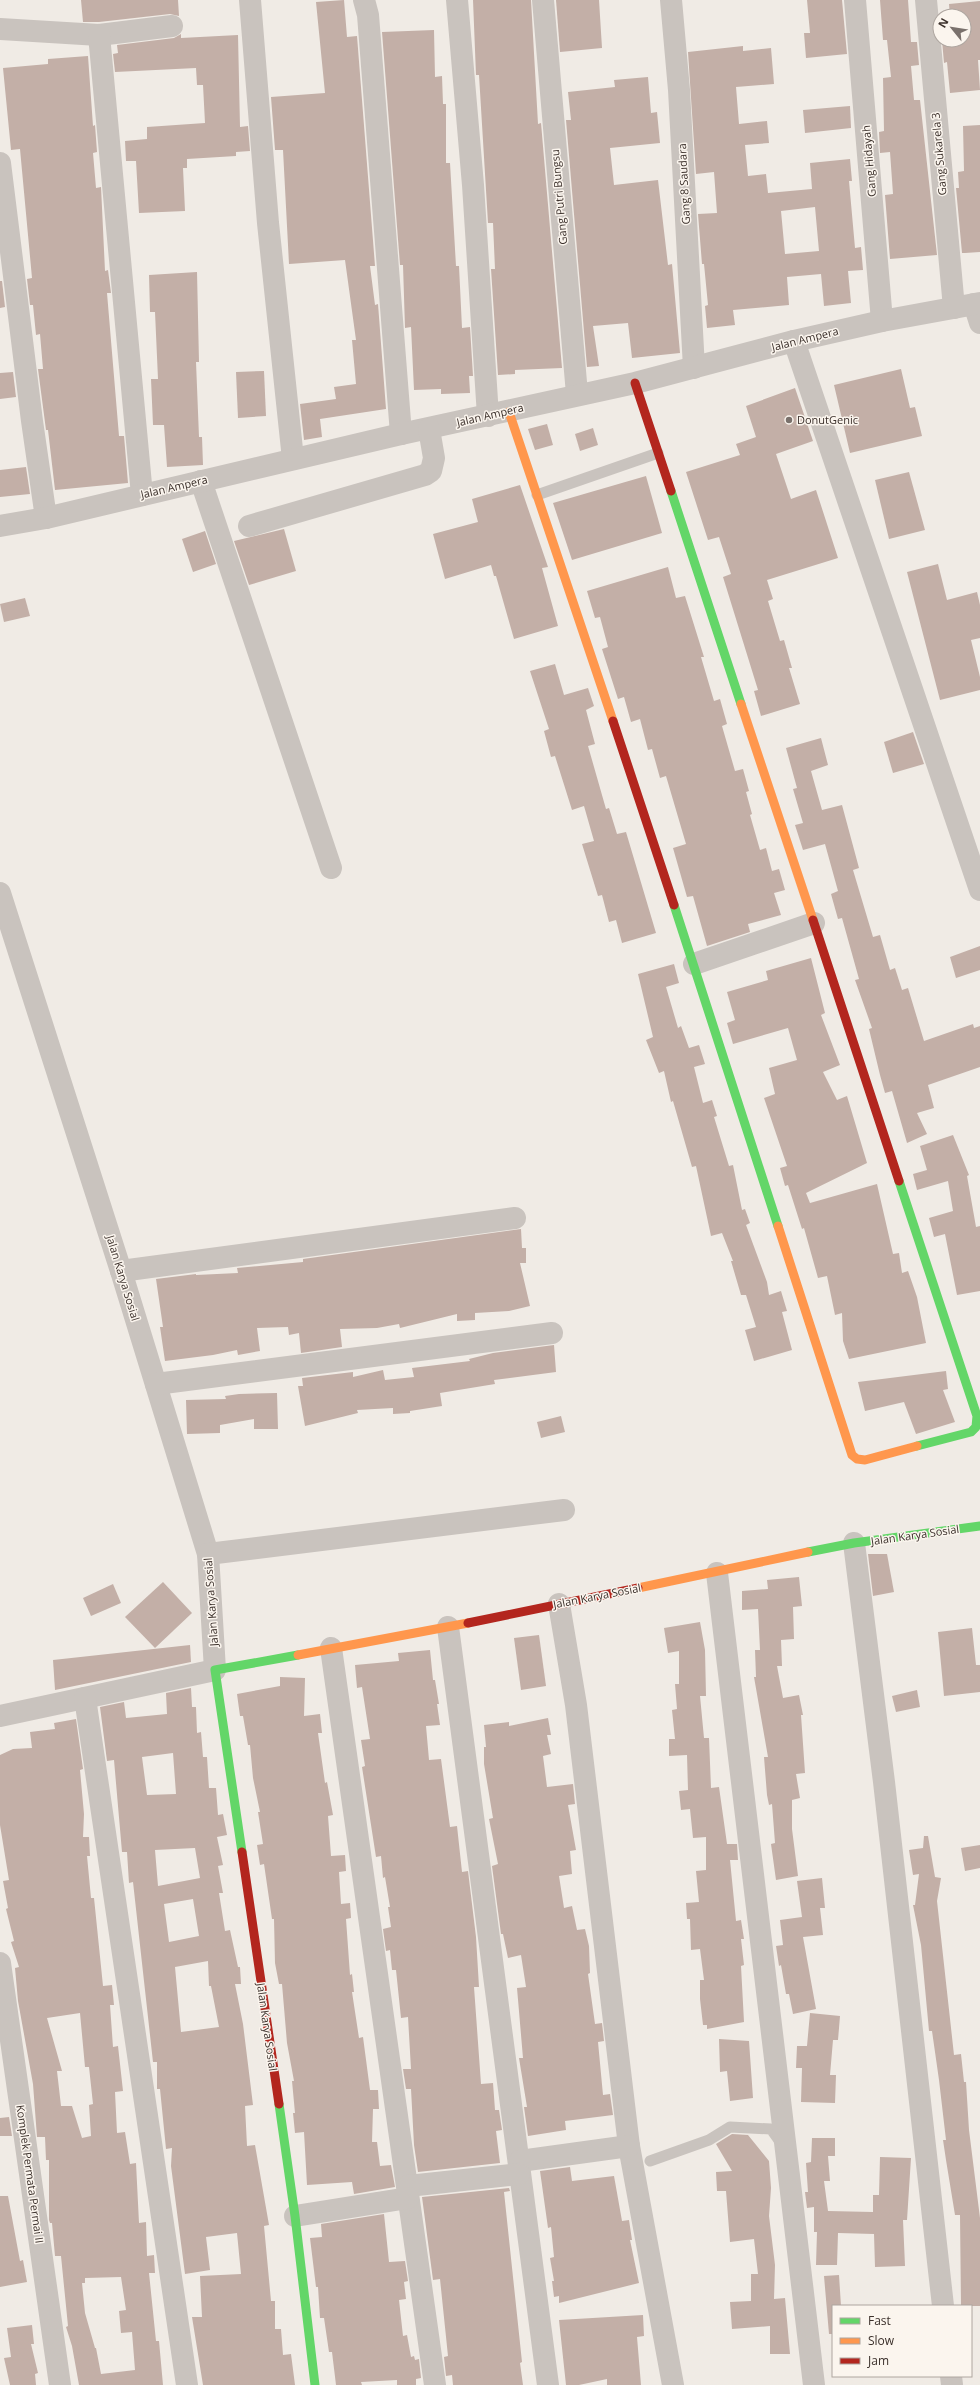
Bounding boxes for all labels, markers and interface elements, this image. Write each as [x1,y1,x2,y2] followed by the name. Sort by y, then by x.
[932,8,972,48] north arrow
[934,15,952,30] text: N
[927,112,950,196] street label: Gang Sukarela 3
[858,125,879,197] street label: Gang Hidayah
[674,143,693,225] street label: Gang 8 Saudara
[547,149,570,245] street label: Gang Putri Bungsu
[769,323,840,354] street label: Jalan Ampera
[454,400,525,430] street label: Jalan Ampera
[797,412,858,427] place label: DonutGenic
[784,415,794,425] marker: DonutGenic
[138,472,209,502] street label: Jalan Ampera
[103,1232,144,1323] street label: Jalan Karya Sosial
[869,1521,960,1548] street label: Jalan Karya Sosial
[200,1557,221,1648] street label: Jalan Karya Sosial
[551,1580,642,1612] street label: Jalan Karya Sosial
[254,1981,281,2072] street label: Jalan Karya Sosial
[13,2104,48,2244] street label: Komplek Permata Permai II
[832,2305,972,2377] legend
[868,2312,891,2329] text: Fast
[868,2332,895,2349] text: Slow
[867,2352,889,2369] text: Jam

